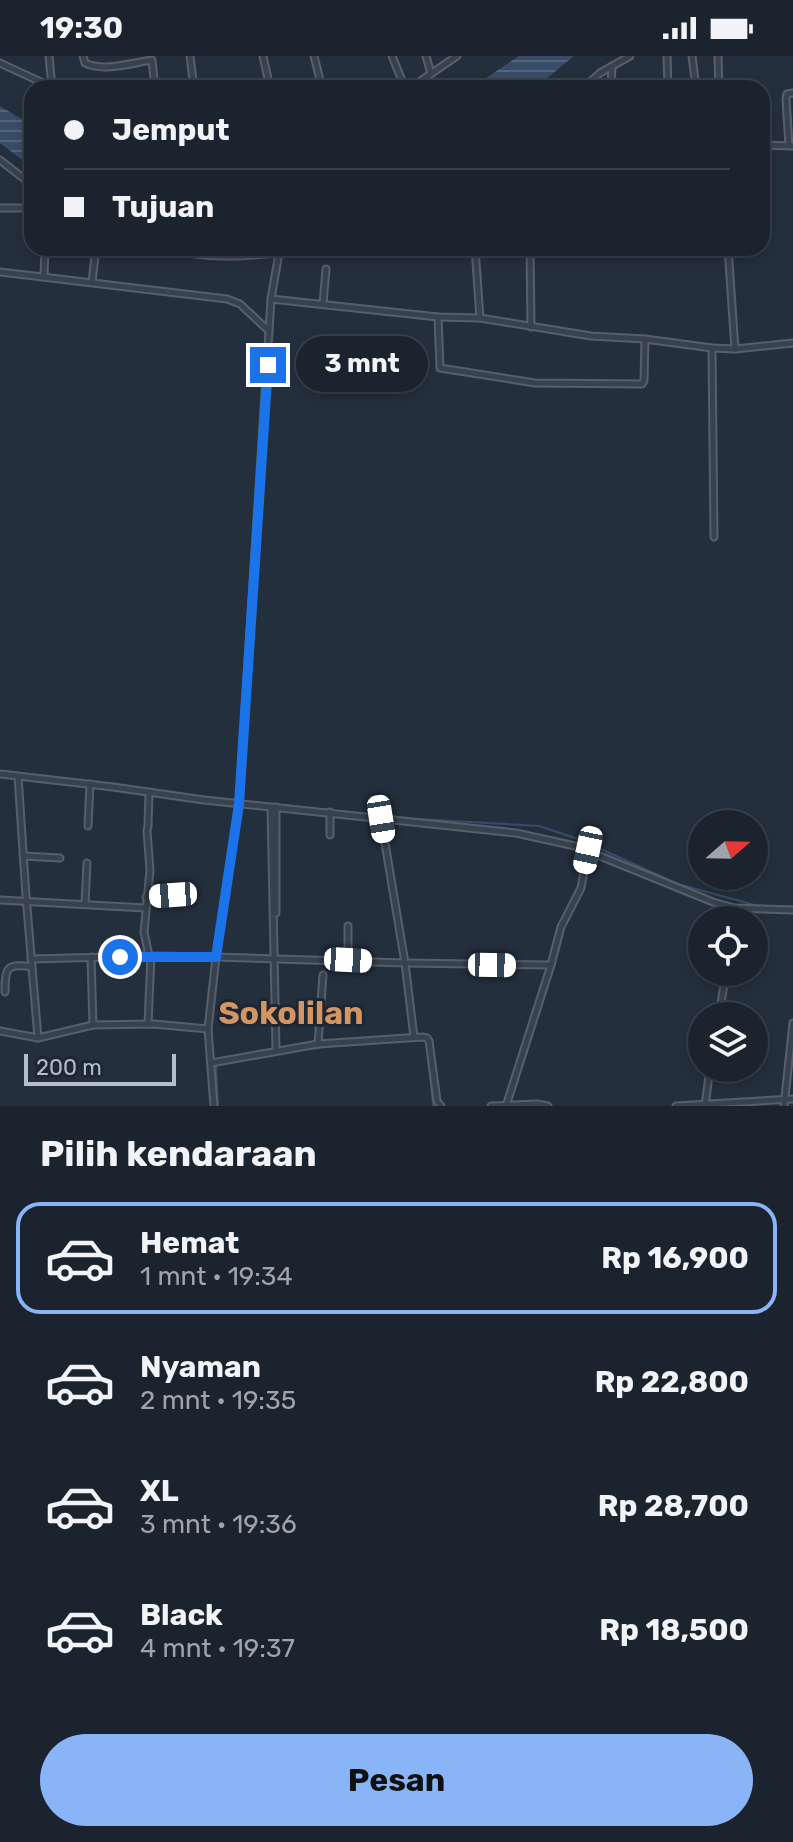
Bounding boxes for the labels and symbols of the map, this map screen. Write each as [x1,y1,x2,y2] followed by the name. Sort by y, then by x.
[296,337,428,393] callout: 3 mnt
[250,347,286,383] route end
[365,793,397,845] car
[688,810,768,890] north arrow
[571,824,605,876] car
[148,881,198,909] car
[102,939,138,975] route start
[323,947,373,973] car
[468,953,516,977] car
[218,994,364,1032] district label: Sokolilan
[24,1050,176,1086] scale bar

